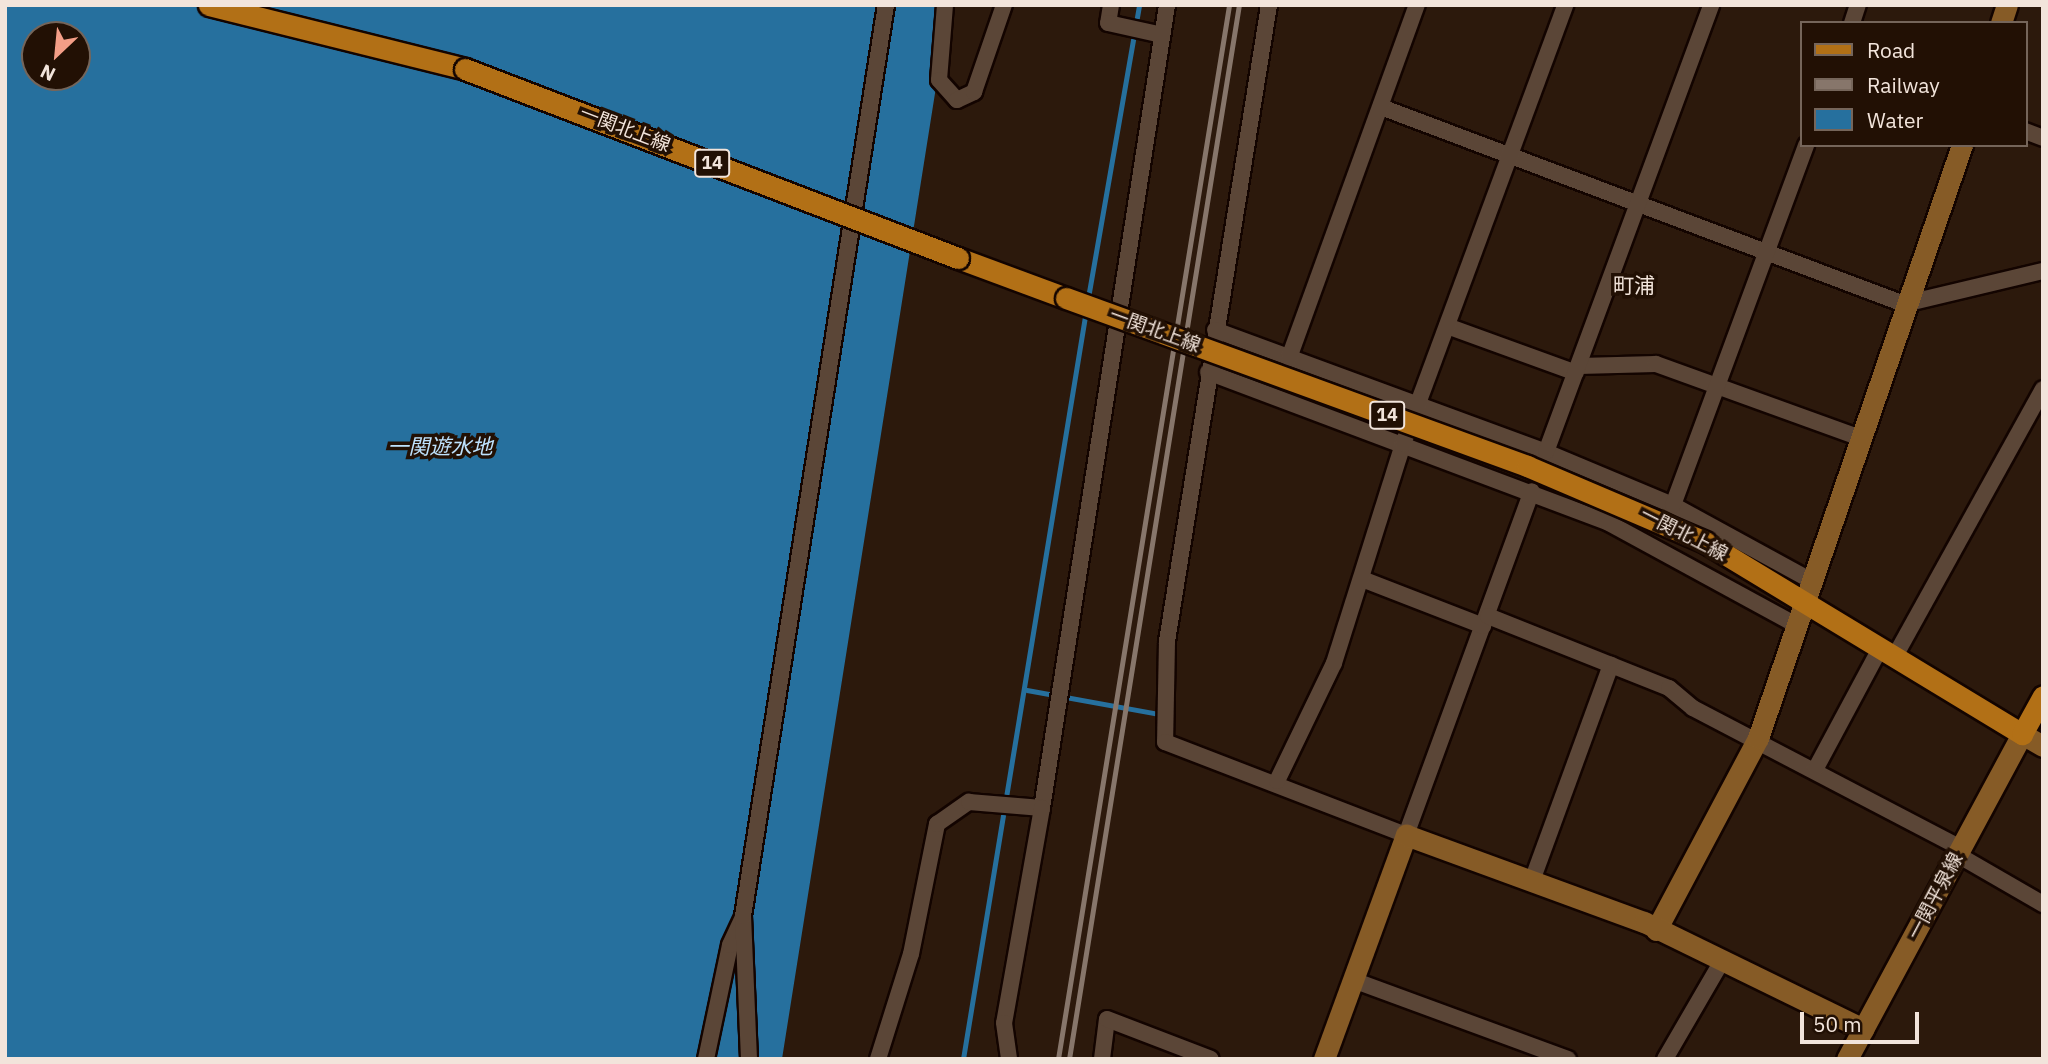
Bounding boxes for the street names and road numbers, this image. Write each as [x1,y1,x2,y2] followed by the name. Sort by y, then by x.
[577,101,673,157] street label: 一関北上線
[693,148,731,178] road number: 14
[1106,303,1204,357] street label: 一関北上線
[1368,400,1406,430] road number: 14
[1637,502,1731,566] street label: 一関北上線
[1903,849,1967,943] street label: 一関平泉線

